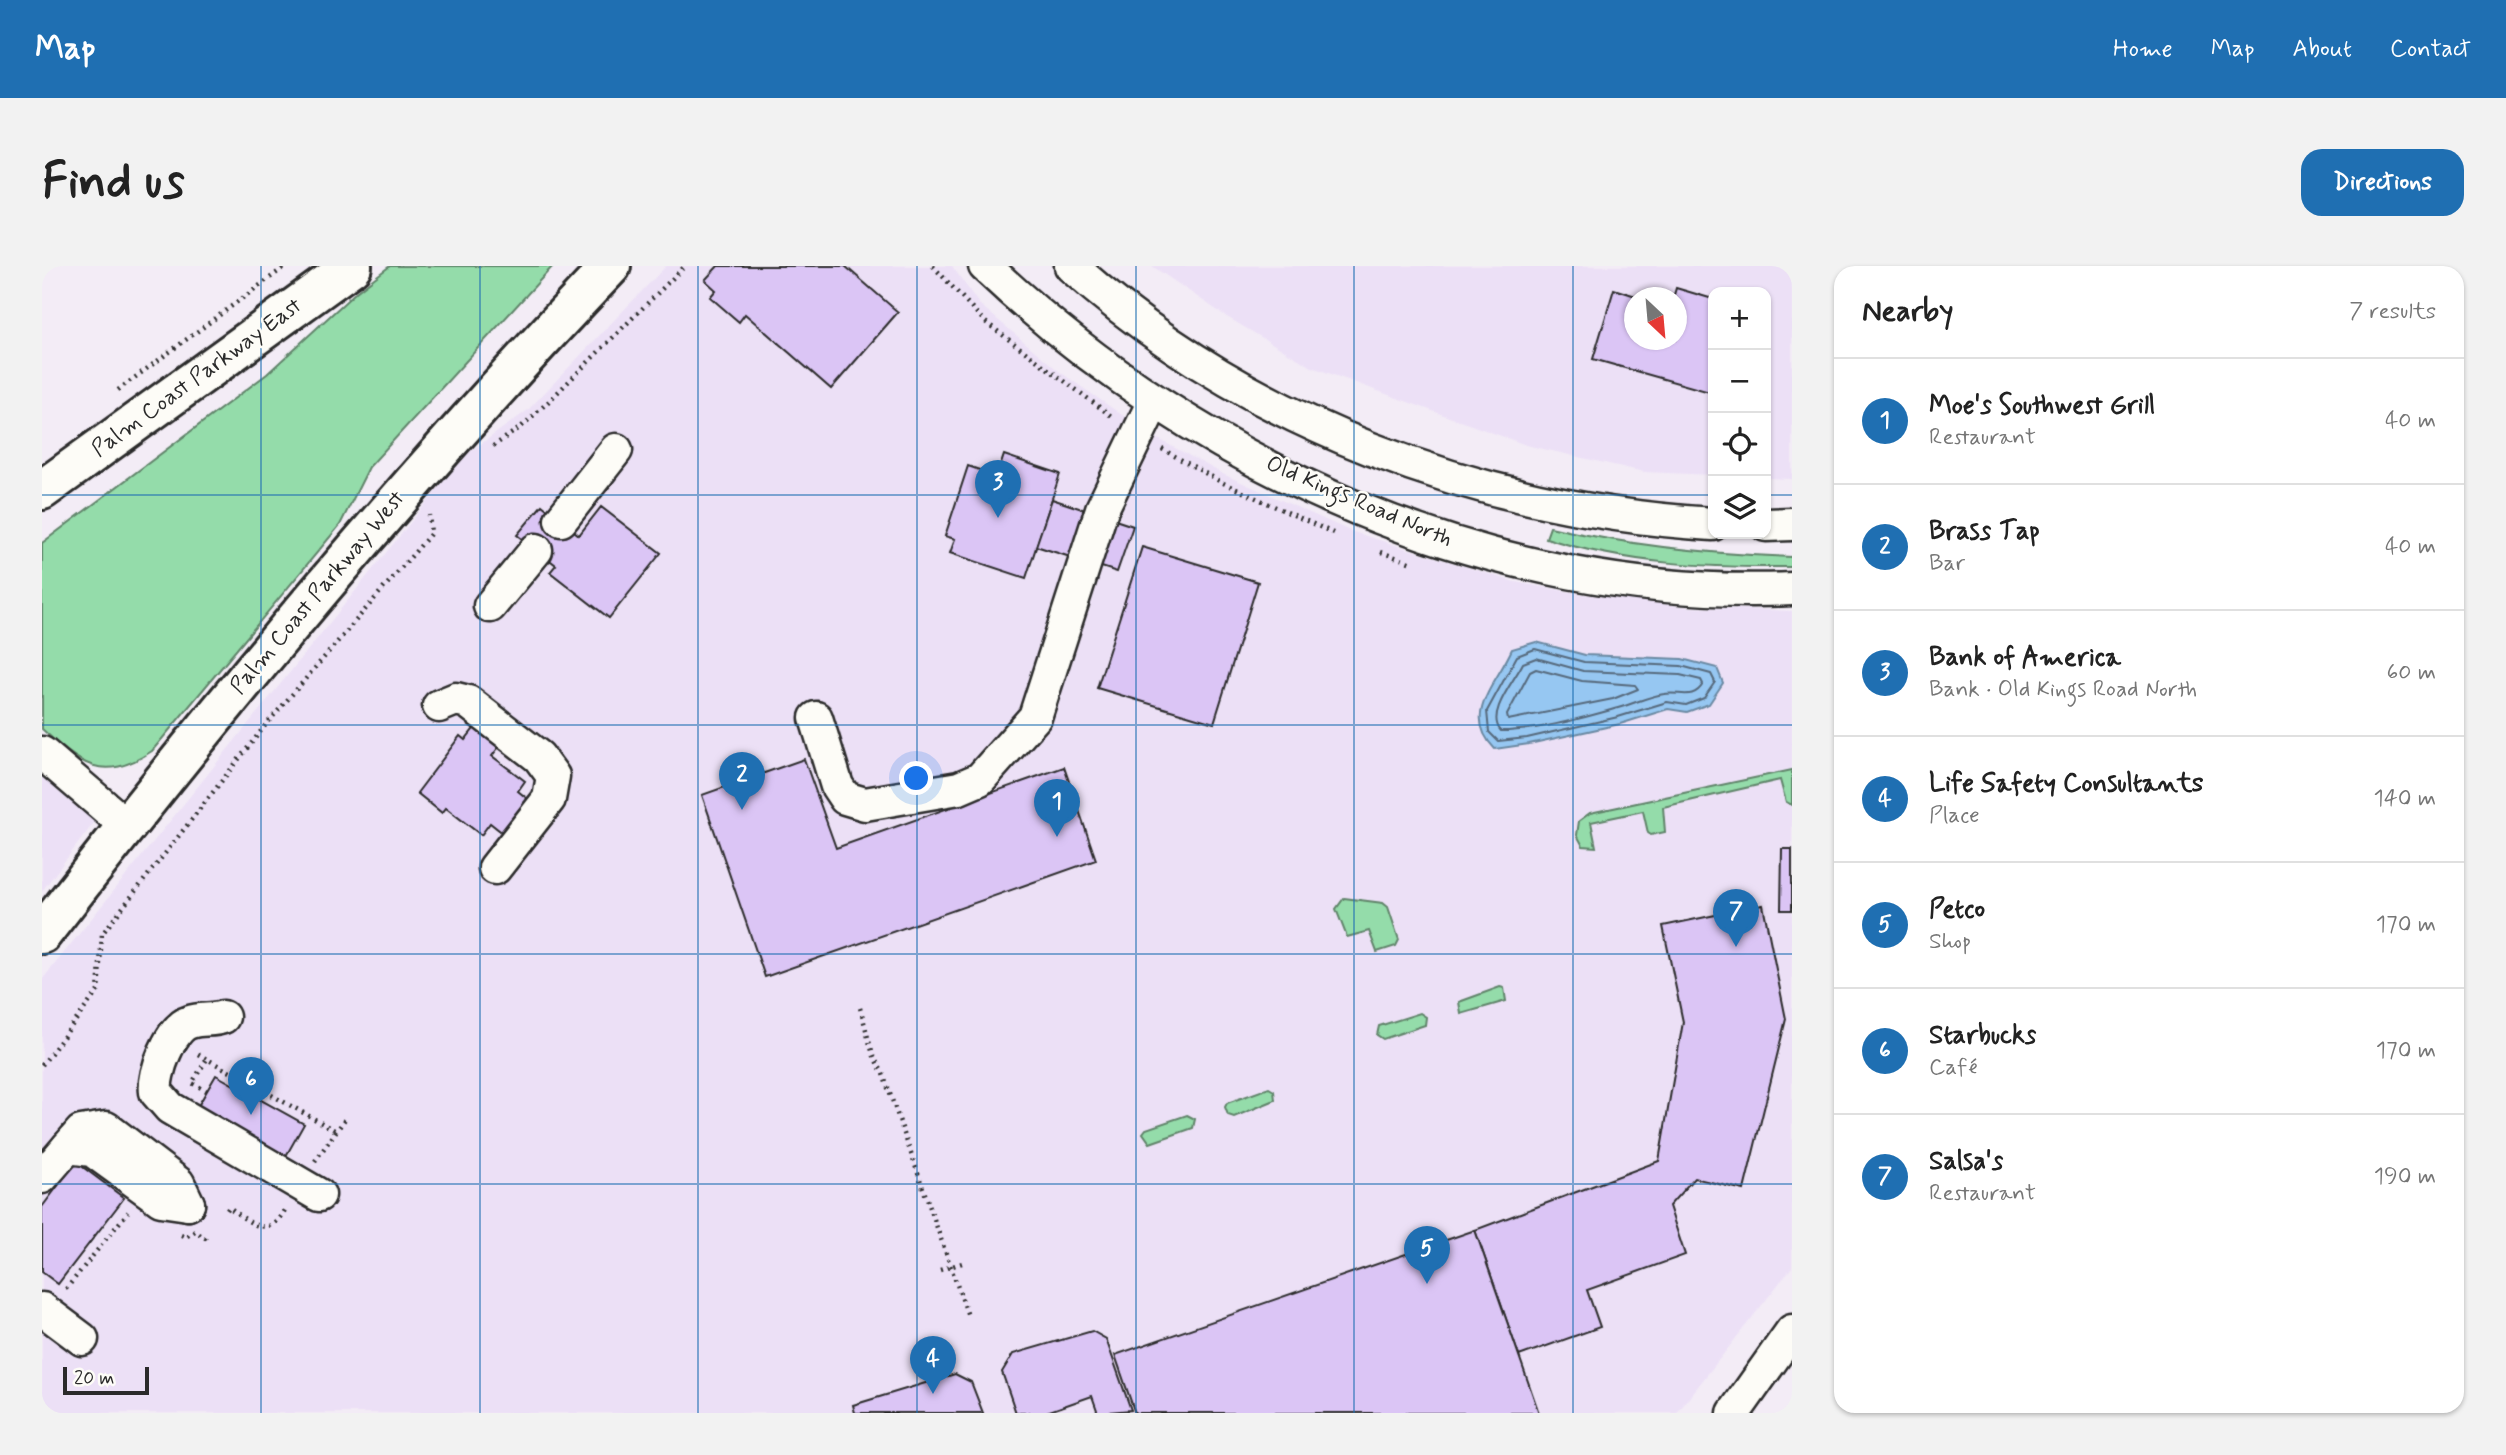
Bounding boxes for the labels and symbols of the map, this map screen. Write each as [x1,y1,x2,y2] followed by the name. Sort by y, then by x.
[1624,287,1687,350] north arrow
[86,291,308,464] street label: Palm Coast Parkway East
[1260,449,1457,557] street label: Old Kings Road North
[975,460,1021,518] pin: 3
[224,485,412,701] street label: Palm Coast Parkway West
[719,752,765,810] pin: 2
[899,761,933,795] your location
[1034,779,1080,837] pin: 1
[1713,889,1759,947] pin: 7
[228,1057,274,1115] pin: 6
[1404,1226,1450,1284] pin: 5
[910,1336,956,1394] pin: 4
[63,1364,149,1396] scale bar

